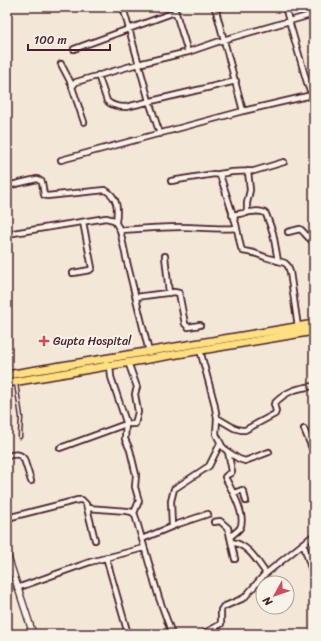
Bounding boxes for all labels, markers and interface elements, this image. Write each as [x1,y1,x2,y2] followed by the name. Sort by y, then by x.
[28,26,110,52] scale bar
[34,29,67,51] text: 100 m
[53,330,132,352] place label: Gupta Hospital
[38,335,50,347] marker: Gupta Hospital
[255,575,295,615] north arrow
[258,592,278,611] text: N

